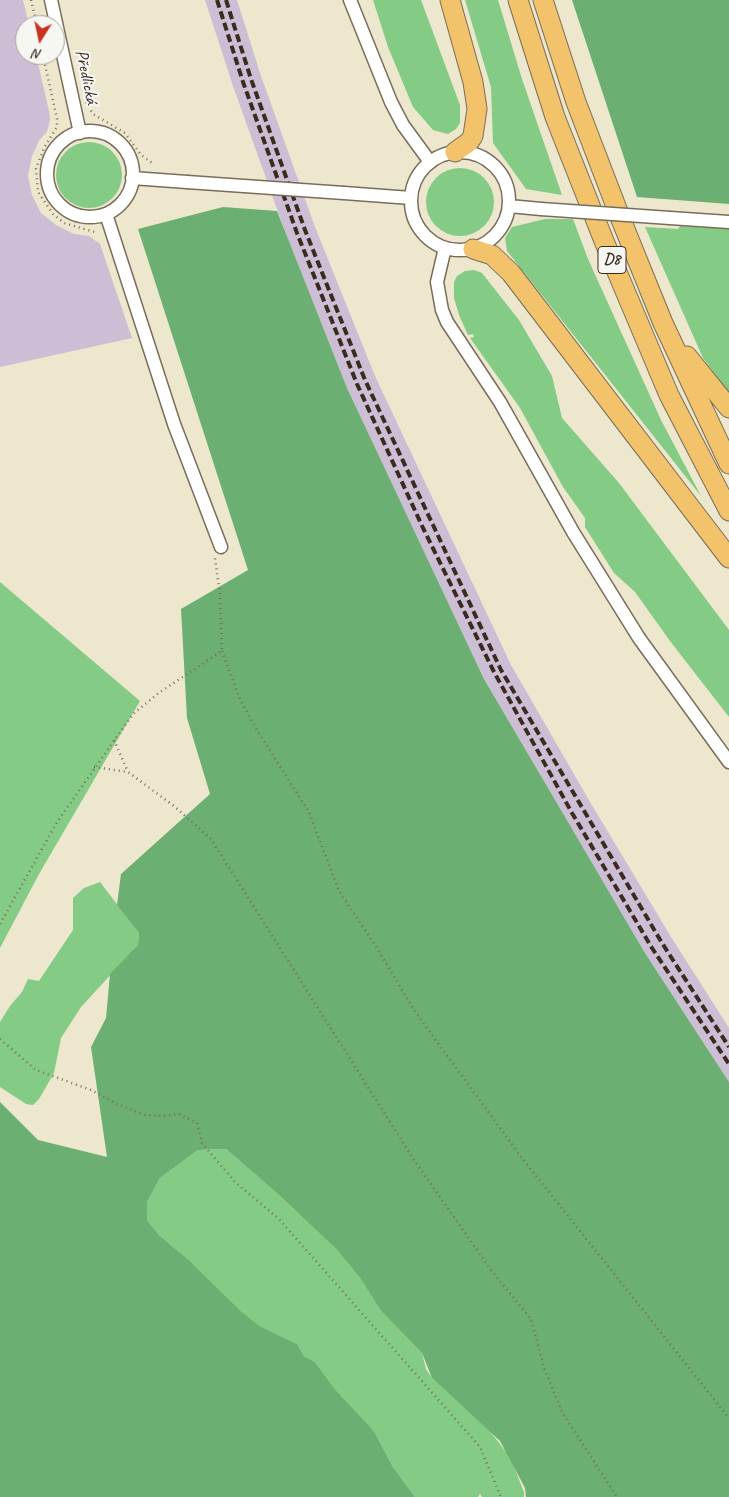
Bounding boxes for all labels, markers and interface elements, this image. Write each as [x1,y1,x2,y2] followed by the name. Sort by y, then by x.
[15,15,65,65] north arrow
[32,45,43,63] text: N
[70,48,102,106] street label: Předlická
[598,246,626,274] road number: D8

